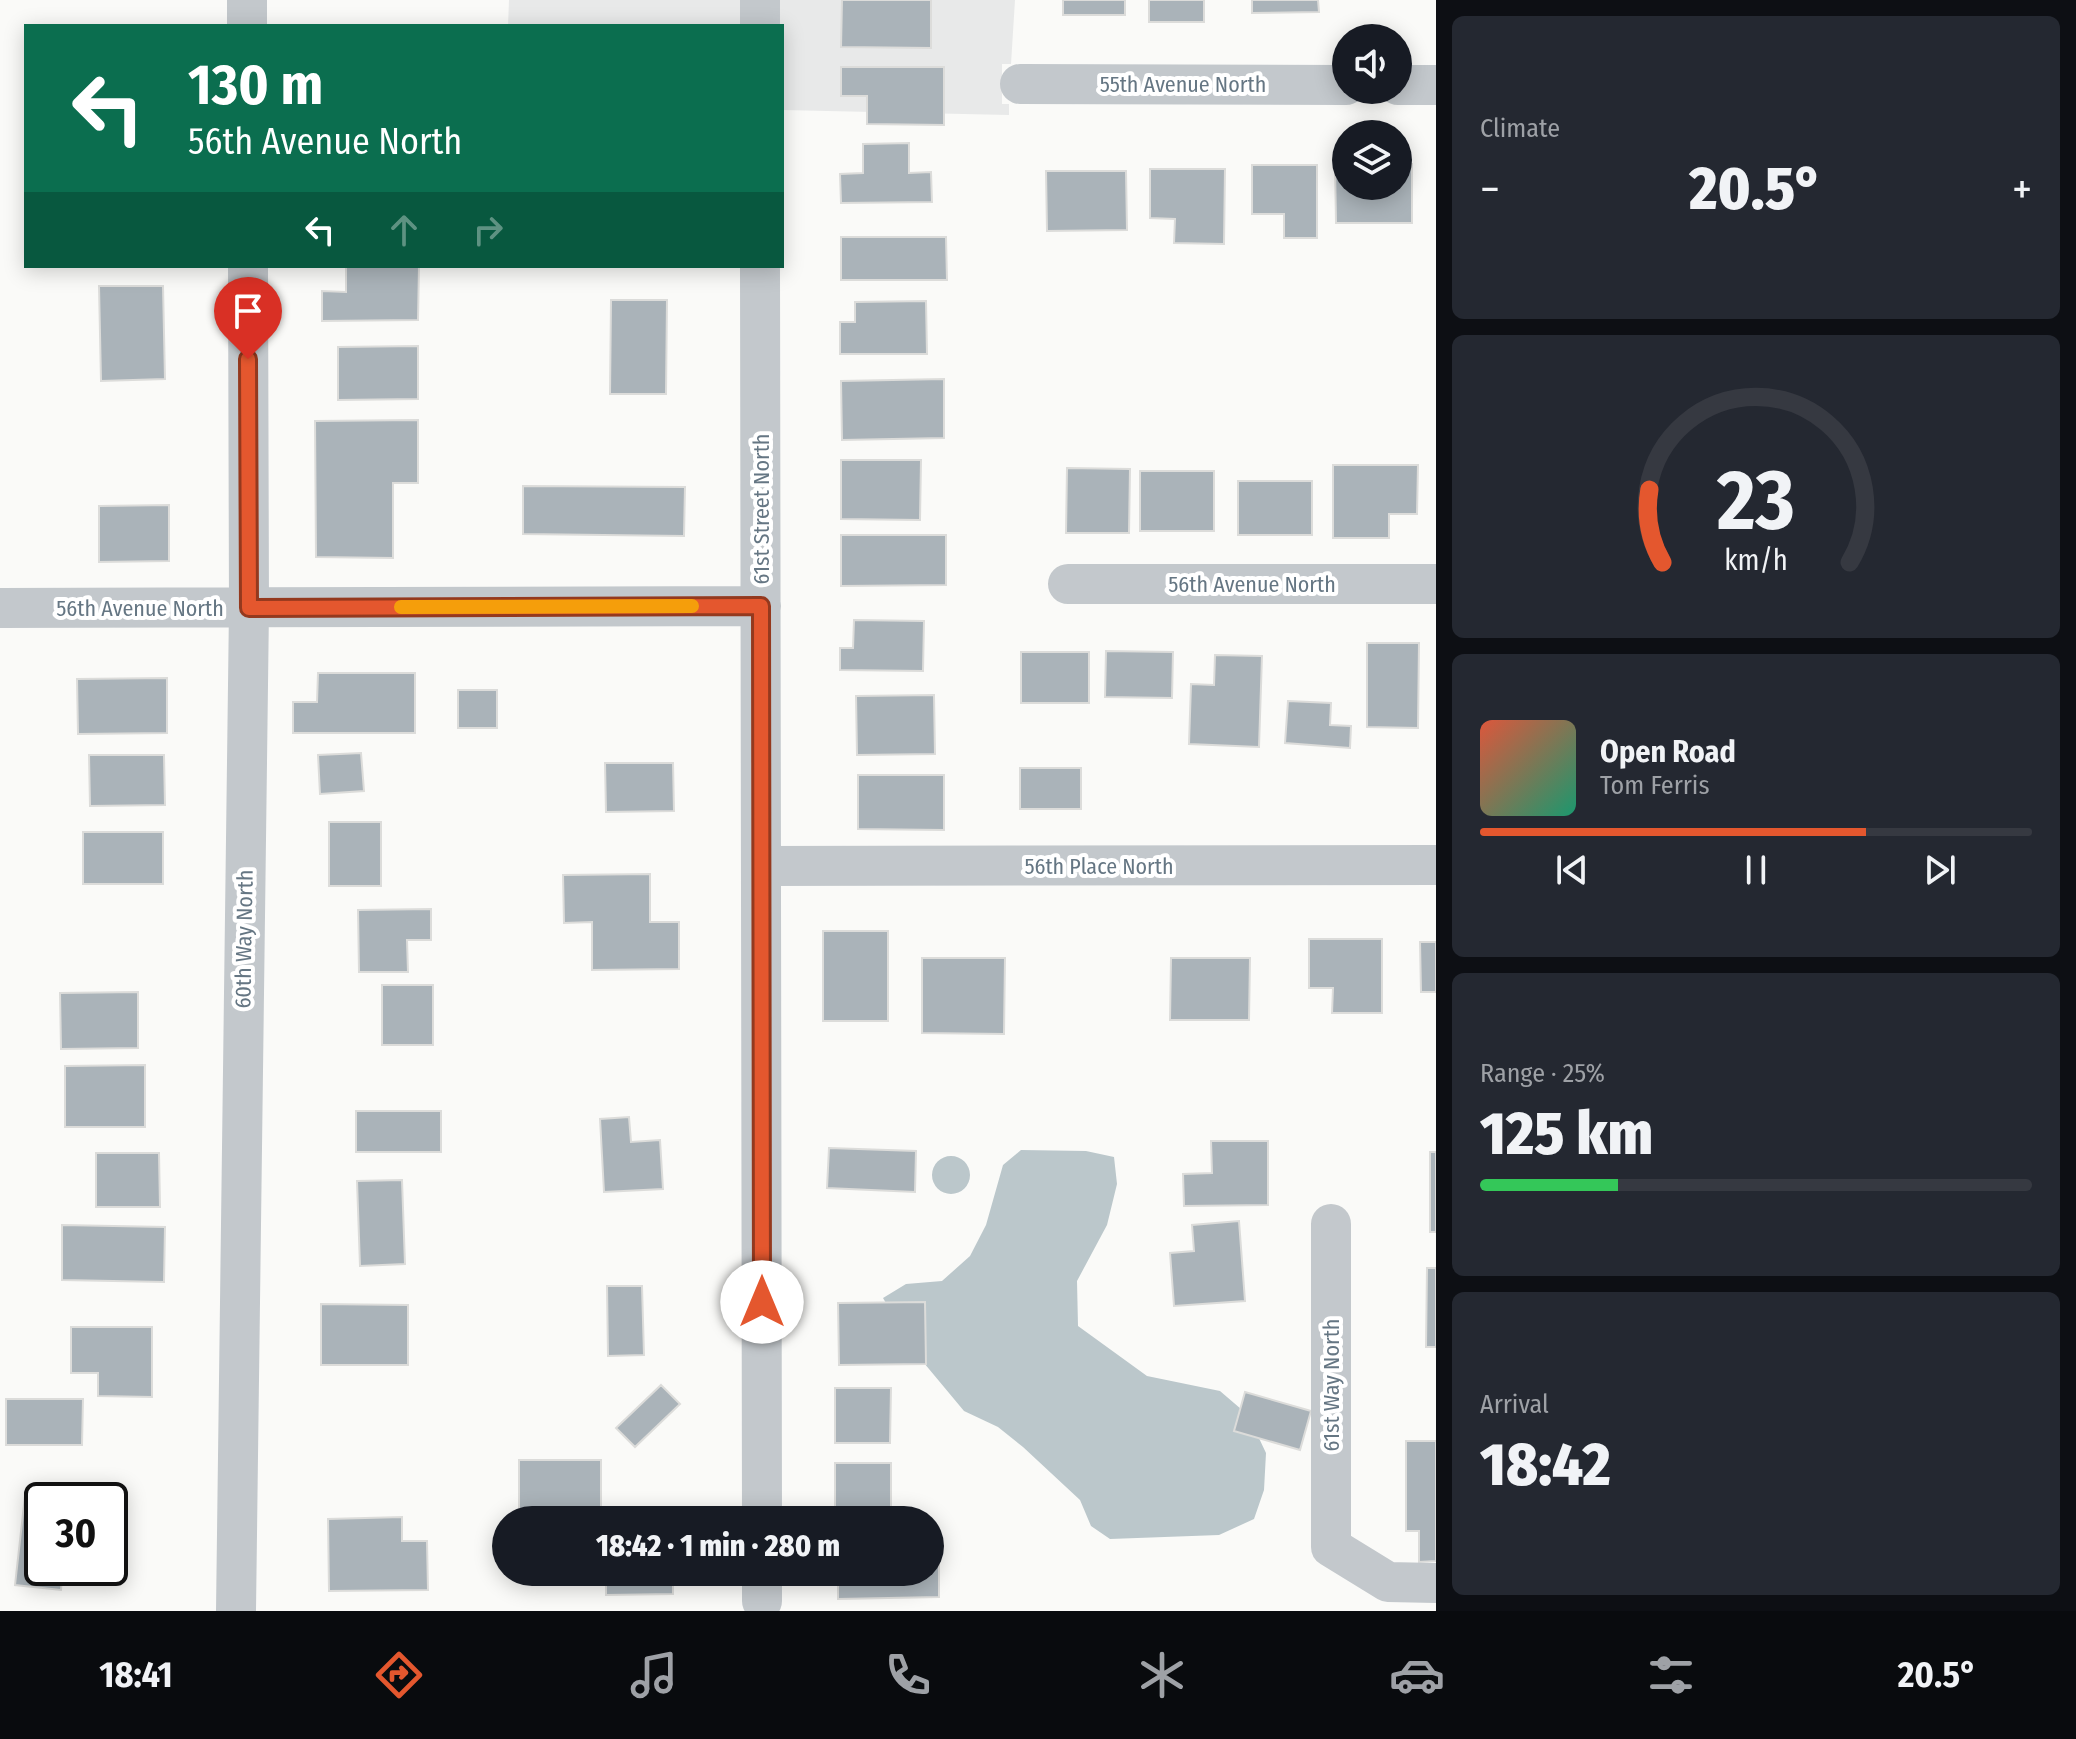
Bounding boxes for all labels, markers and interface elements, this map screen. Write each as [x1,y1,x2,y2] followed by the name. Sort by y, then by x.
[1332,24,1412,200] map controls
[1332,24,1412,104] button: sound
[188,52,323,119] text: 130 m
[56,56,160,160] icon: left
[1100,71,1266,98] street label: 55th Avenue North
[1480,113,1560,144] text: Climate
[188,120,462,164] text: 56th Avenue North
[1332,120,1412,200] button: layers
[1689,153,1823,225] text: 20.5°
[1480,163,1500,216] text: −
[2012,163,2032,216] text: +
[298,208,342,252] icon: left
[382,208,426,252] icon: ahead
[466,208,510,252] icon: right
[214,277,282,359] pin
[226,289,270,333] icon: arrive
[748,434,775,584] street label: 61st Street North
[1716,450,1795,550] text: 23
[1724,543,1788,578] text: km/h
[1168,571,1336,598] street label: 56th Avenue North
[56,595,224,622] street label: 56th Avenue North
[1600,734,1736,770] text: Open Road
[1600,770,1710,801] text: Tom Ferris
[1550,848,1594,892] icon: previous
[1734,848,1778,892] icon: pause
[1918,848,1962,892] icon: next
[1024,853,1174,880] street label: 56th Place North
[229,869,259,1009] street label: 60th Way North
[1480,1058,1605,1089] text: Range · 25%
[1480,1098,1653,1170] text: 125 km
[720,1260,804,1344] position arrow
[1318,1319,1345,1451] street label: 61st Way North
[1480,1389,1549,1420] text: Arrival
[1480,1429,1611,1501] text: 18:42
[24,1482,128,1586] speed limit sign: 30
[596,1528,840,1564] text: 18:42 · 1 min · 280 m
[371,1647,427,1703] icon: directions
[626,1647,682,1703] icon: music
[880,1647,936,1703] icon: phone
[1134,1647,1190,1703] icon: climate
[1389,1647,1445,1703] icon: car
[1643,1647,1699,1703] icon: filters
[99,1653,173,1697] text: 18:41
[1898,1653,1977,1697] text: 20.5°

